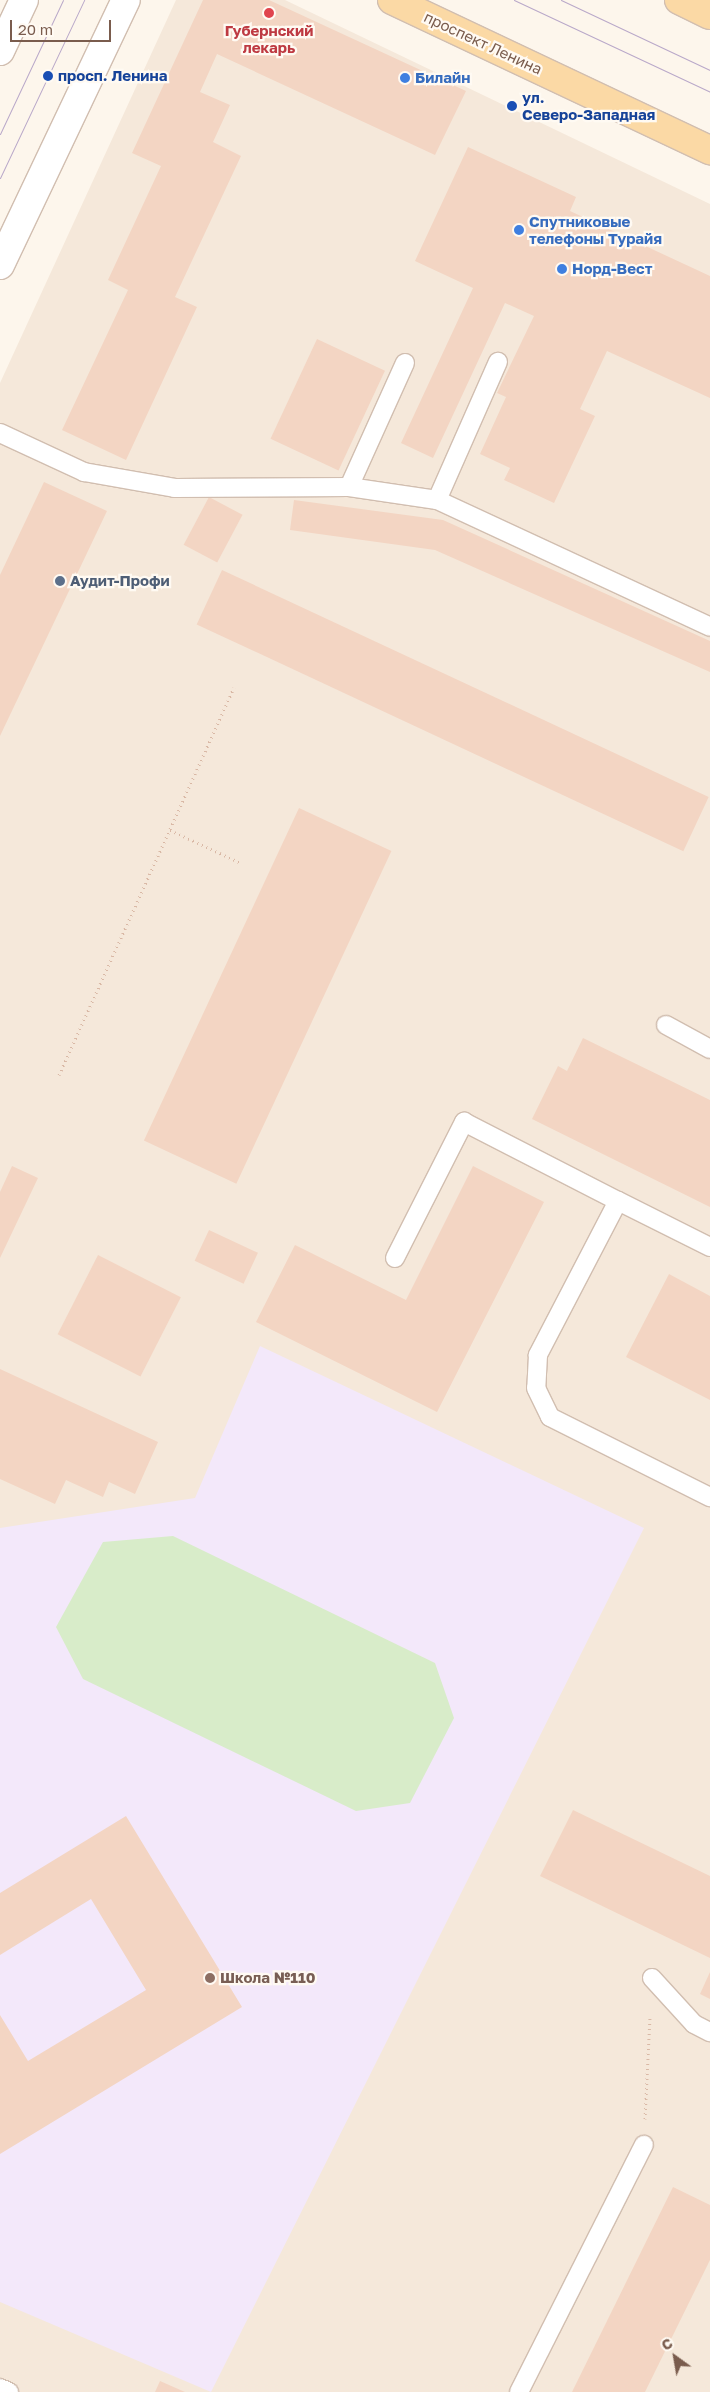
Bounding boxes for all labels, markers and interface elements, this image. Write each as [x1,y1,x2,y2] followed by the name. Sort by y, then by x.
[263,7,275,19] marker: Губернский лекарь
[421,8,545,78] street label: проспект Ленина
[12,10,114,42] scale bar
[18,20,53,38] text: 20 m
[225,21,313,56] place label: Губернский лекарь
[58,67,167,85] place label: просп. Ленина
[415,69,470,87] place label: Билайн
[42,70,54,82] marker: просп. Ленина
[399,72,411,84] marker: Билайн
[522,88,655,123] place label: ул. Северо-Западная
[506,100,518,112] marker: ул. Северо-Западная
[529,212,662,247] place label: Спутниковые телефоны Турайя
[513,224,525,236] marker: Спутниковые телефоны Турайя
[572,260,652,278] place label: Норд-Вест
[556,263,568,275] marker: Норд-Вест
[70,572,170,590] place label: Аудит-Профи
[54,575,66,587] marker: Аудит-Профи
[220,1969,315,1987] place label: Школа №110
[204,1972,216,1984] marker: Школа №110
[650,2332,700,2382] north arrow
[658,2334,676,2354] text: С

